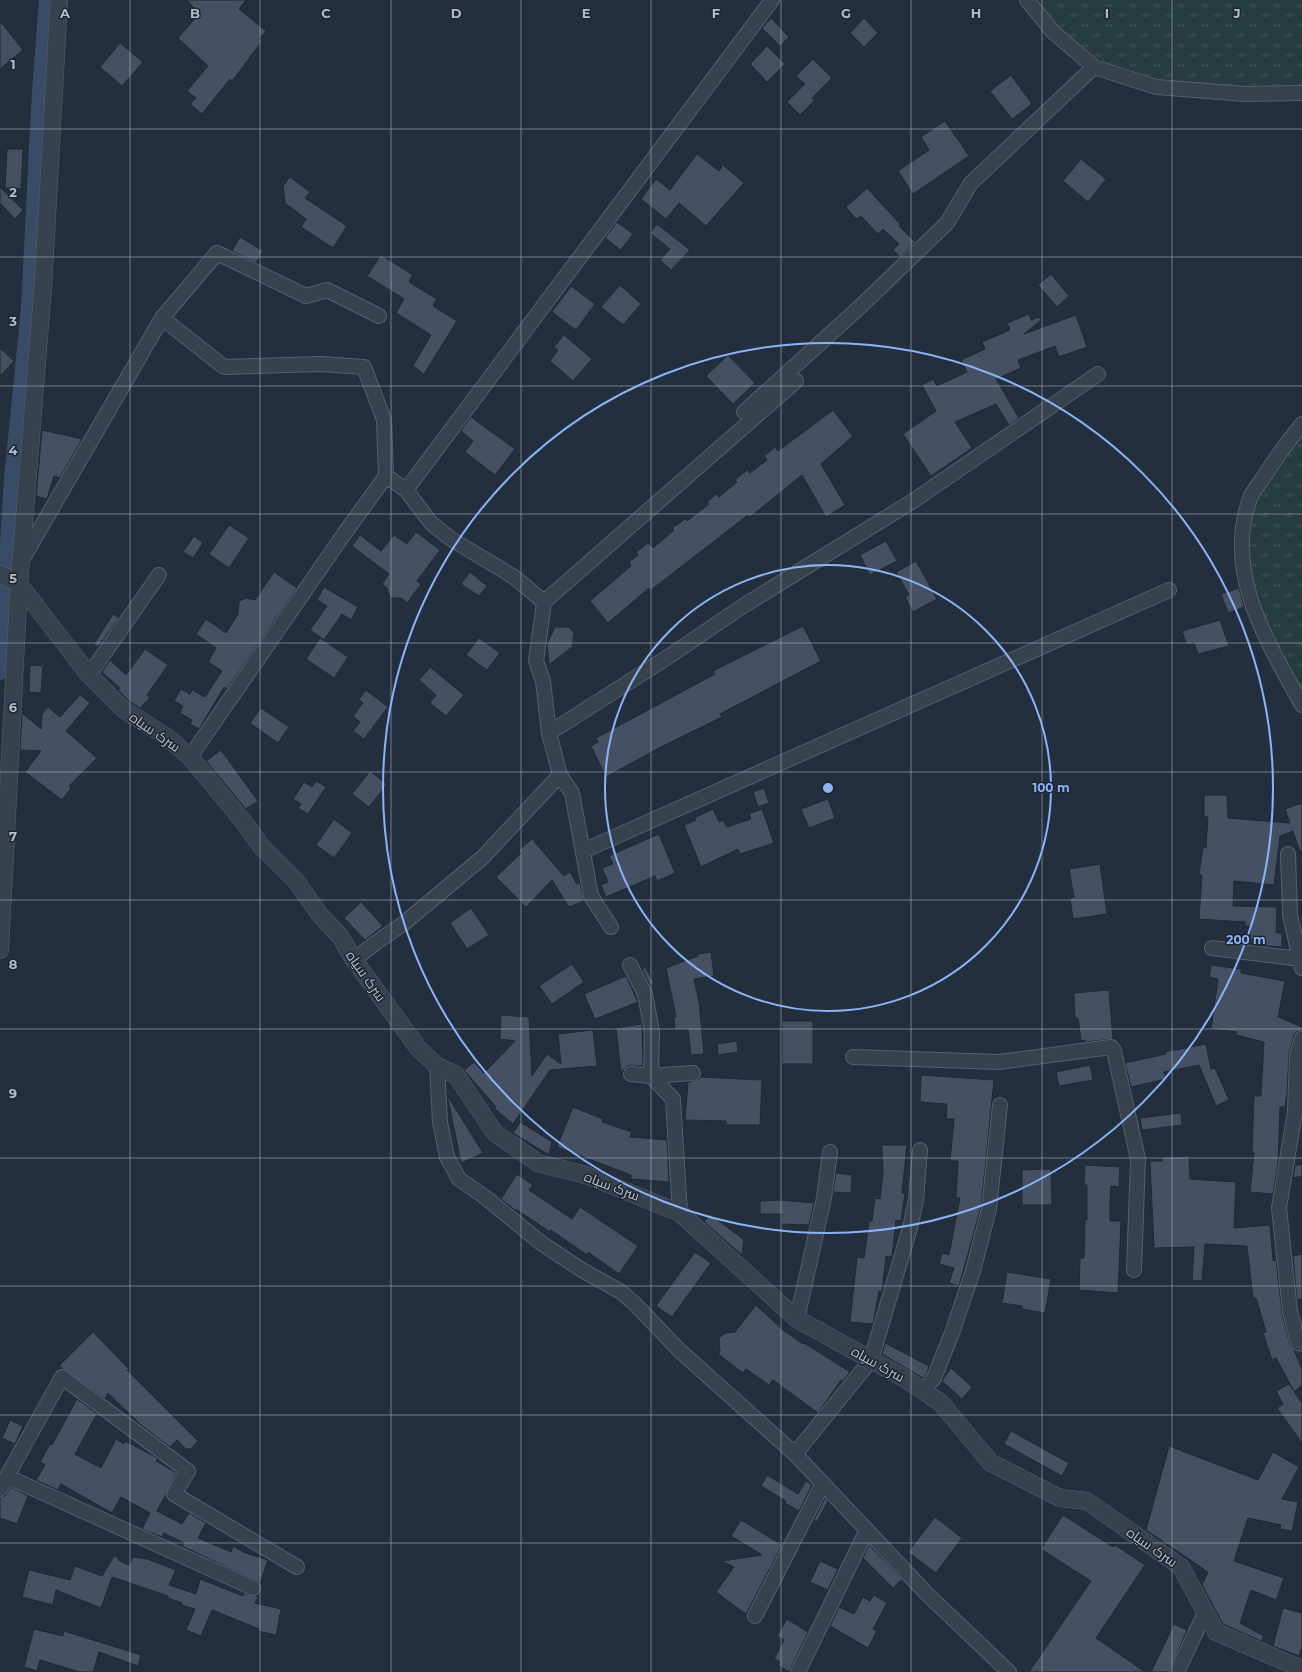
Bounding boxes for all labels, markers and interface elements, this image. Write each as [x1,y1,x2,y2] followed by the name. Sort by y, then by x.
[59,5,71,21] text: A
[190,5,200,21] text: B
[321,5,331,21] text: C
[451,5,462,21] text: D
[582,5,591,21] text: E
[712,5,720,21] text: F
[841,5,851,21] text: G
[971,5,981,21] text: H
[1105,5,1109,21] text: I
[1232,5,1241,21] text: J
[10,56,16,72] text: 1
[9,184,17,200] text: 2
[8,313,17,329] text: 3
[9,442,18,458] text: 4
[9,570,17,586] text: 5
[9,699,18,715] text: 6
[126,708,184,756] street label: سرک سیاه
[1033,780,1069,795] text: 100 m
[821,781,835,795] centre of rings
[9,828,17,844] text: 7
[1226,932,1266,947] text: 200 m
[342,947,390,1005] street label: سرک سیاه
[9,956,18,972] text: 8
[9,1085,17,1101] text: 9
[582,1167,642,1205] street label: سرک سیاه
[848,1342,908,1386] street label: سرک سیاه
[1123,1523,1181,1571] street label: سرک سیاه

